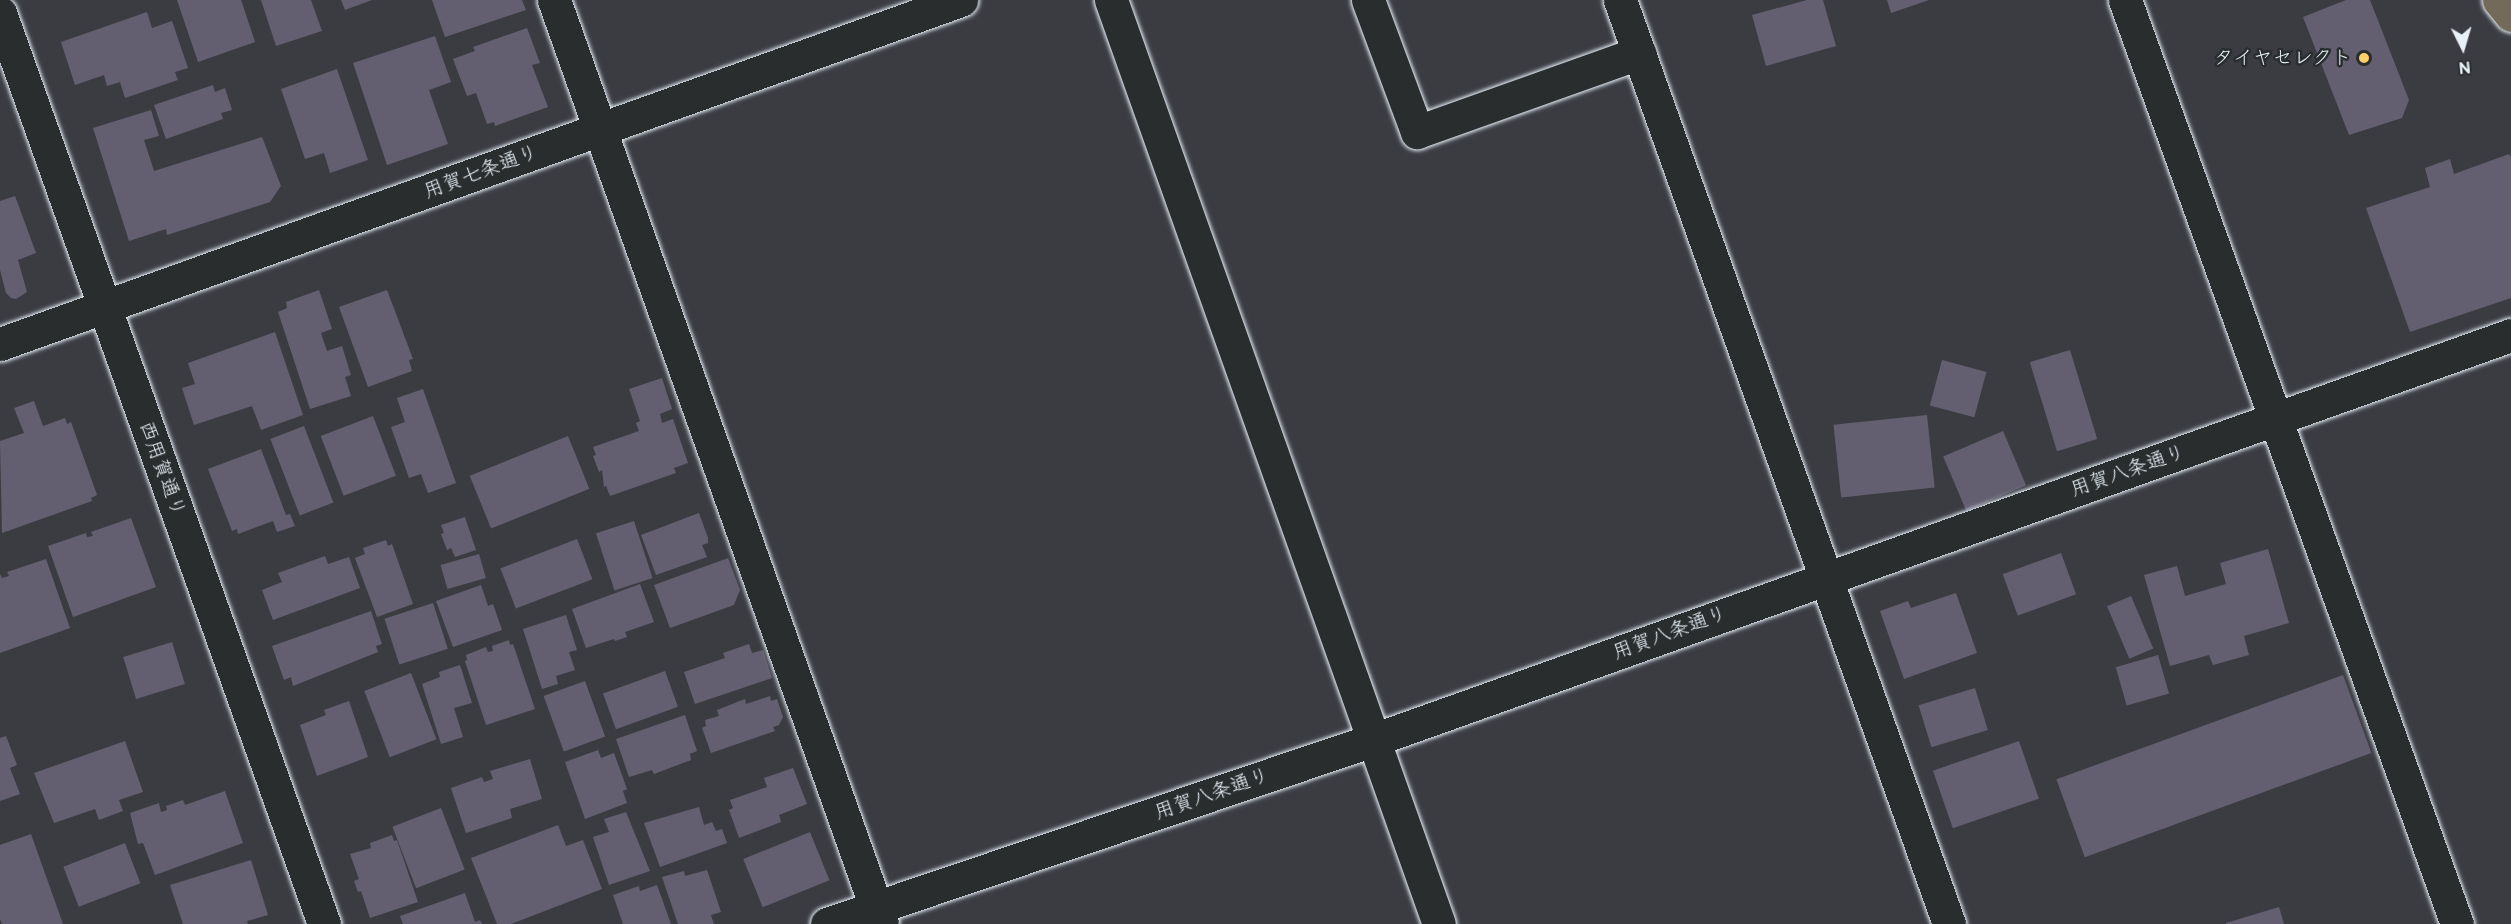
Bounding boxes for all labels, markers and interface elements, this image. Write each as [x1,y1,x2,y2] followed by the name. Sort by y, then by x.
[2433,18,2493,78] north arrow
[2212,46,2352,70] place label: タイヤセレクト
[2357,51,2371,65] marker: タイヤセレクト
[2458,56,2471,76] text: N
[421,140,541,204] street label: 用賀七条通り
[134,418,190,520] street label: 西用賀通り
[2067,440,2189,502] street label: 用賀八条通り
[1610,601,1730,665] street label: 用賀八条通り
[1151,763,1273,825] street label: 用賀八条通り

